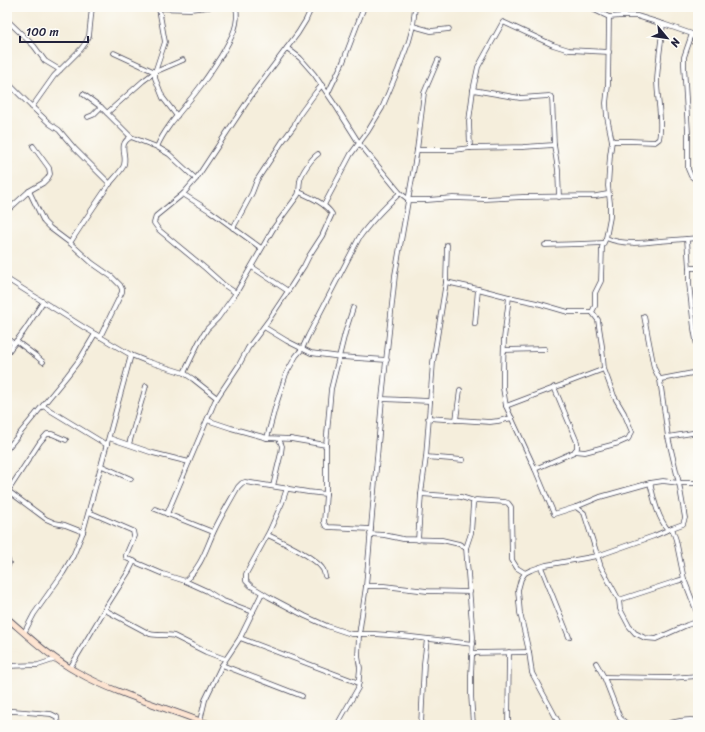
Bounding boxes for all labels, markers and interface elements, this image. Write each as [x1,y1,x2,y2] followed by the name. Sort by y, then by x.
[20,18,88,44] scale bar
[647,18,687,58] north arrow
[26,21,59,43] text: 100 m
[665,34,686,51] text: N

